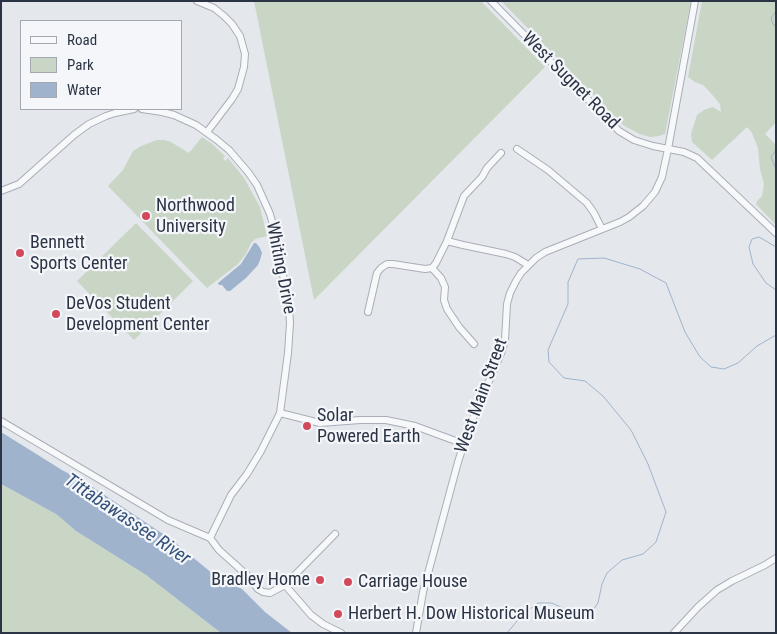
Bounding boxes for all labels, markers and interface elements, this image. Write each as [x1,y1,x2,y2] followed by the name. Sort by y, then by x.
[20,20,182,110] legend
[517,28,623,134] street label: West Sugnet Road
[67,31,97,49] text: Road
[67,56,94,74] text: Park
[67,81,101,99] text: Water
[156,195,235,238] place label: Northwood University
[140,210,152,222] marker: Northwood University
[260,220,300,316] street label: Whiting Drive
[30,232,127,274] place label: Bennett Sports Center
[14,247,26,259] marker: Bennett Sports Center
[66,293,209,336] place label: DeVos Student Development Center
[50,308,62,320] marker: DeVos Student Development Center
[451,335,513,457] street label: West Main Street
[317,405,420,448] place label: Solar Powered Earth
[301,420,313,432] marker: Solar Powered Earth
[60,470,194,570] water label: Tittabawassee River
[211,569,310,591] place label: Bradley Home
[358,571,468,593] place label: Carriage House
[314,574,326,586] marker: Bradley Home
[342,576,354,588] marker: Carriage House
[348,603,595,625] place label: Herbert H. Dow Historical Museum
[332,608,344,620] marker: Herbert H. Dow Historical Museum

